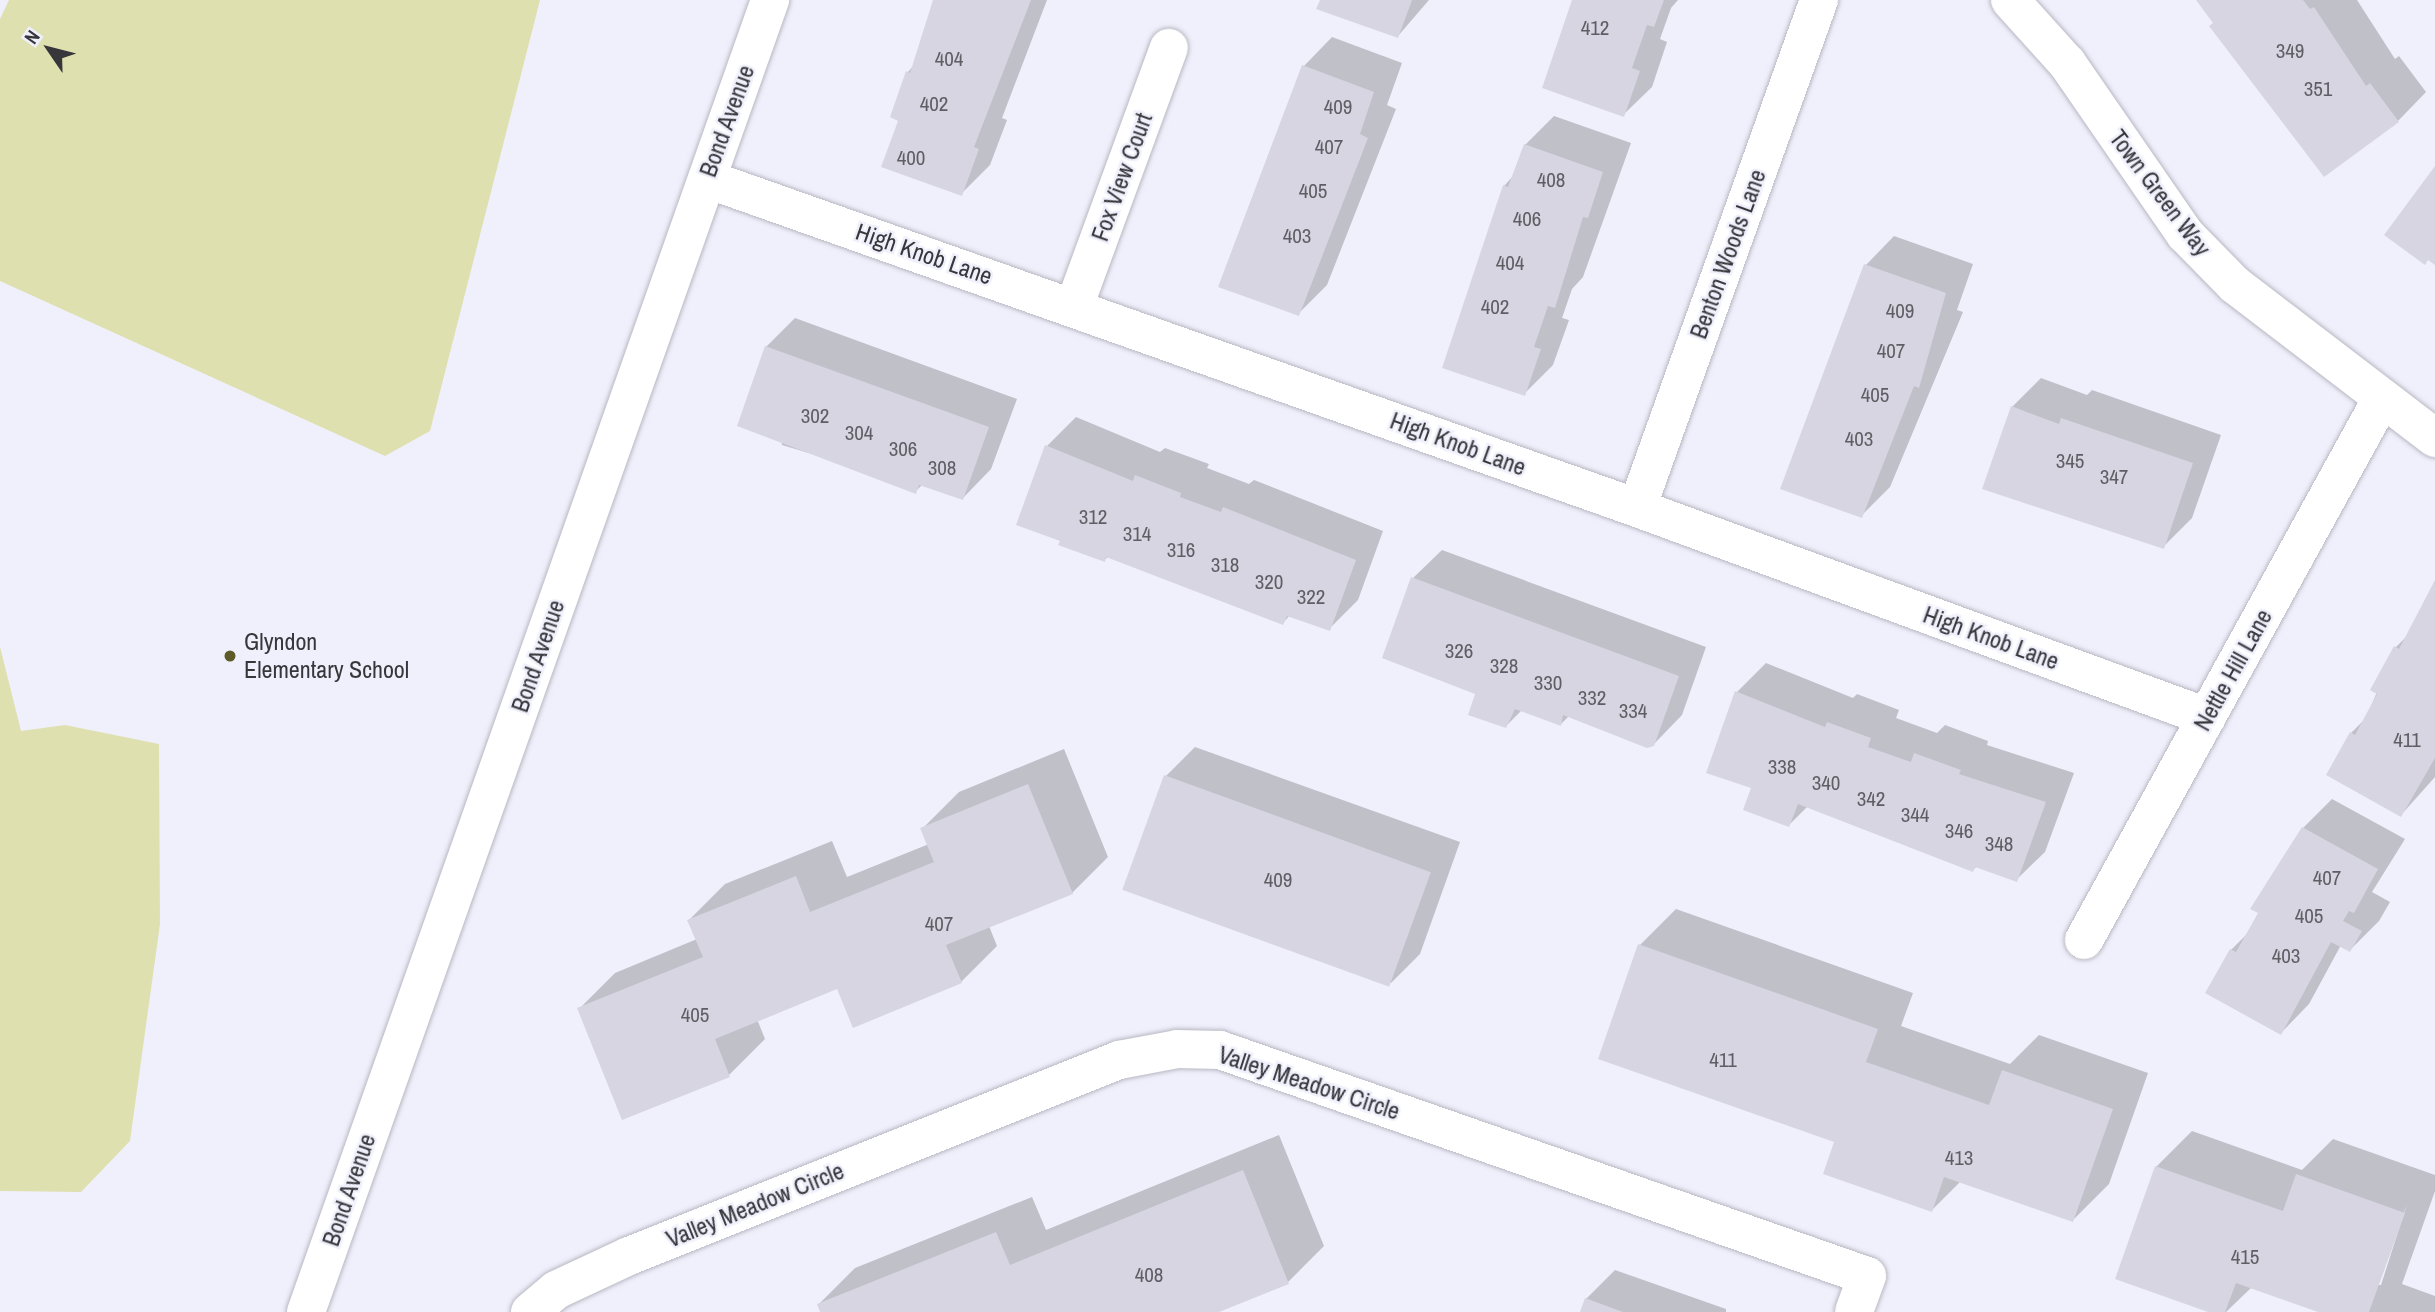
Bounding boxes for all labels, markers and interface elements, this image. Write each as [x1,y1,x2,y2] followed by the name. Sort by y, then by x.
[14,14,84,84] north arrow
[1581,15,1609,41] house number: 412
[18,25,46,49] text: N
[2276,38,2304,64] house number: 349
[935,46,963,72] house number: 404
[693,61,761,181] street label: Bond Avenue
[2304,76,2332,102] house number: 351
[920,91,948,117] house number: 402
[1324,94,1352,120] house number: 409
[1085,109,1159,245] street label: Fox View Court
[2103,124,2217,262] street label: Town Green Way
[1315,134,1343,160] house number: 407
[897,145,925,171] house number: 400
[1684,165,1772,343] street label: Benton Woods Lane
[1537,167,1565,193] house number: 408
[1299,178,1327,204] house number: 405
[1513,206,1541,232] house number: 406
[852,217,996,291] street label: High Knob Lane
[1283,223,1311,249] house number: 403
[1496,250,1524,276] house number: 404
[1481,294,1509,320] house number: 402
[1886,298,1914,324] house number: 409
[1877,338,1905,364] house number: 407
[1861,382,1889,408] house number: 405
[801,403,829,429] house number: 302
[1386,406,1530,482] street label: High Knob Lane
[845,420,873,446] house number: 304
[1845,426,1873,452] house number: 403
[889,436,917,462] house number: 306
[2056,448,2084,474] house number: 345
[928,455,956,481] house number: 308
[2100,464,2128,490] house number: 347
[1079,504,1107,530] house number: 312
[1123,521,1151,547] house number: 314
[1167,537,1195,563] house number: 316
[1211,552,1239,578] house number: 318
[1255,569,1283,595] house number: 320
[1297,584,1325,610] house number: 322
[505,596,571,716] street label: Bond Avenue
[1919,600,2063,676] street label: High Knob Lane
[2188,604,2278,736] street label: Nettle Hill Lane
[244,628,409,684] place label: Glyndon Elementary School
[1445,638,1473,664] house number: 326
[222,648,238,664] marker: Glyndon Elementary School
[1490,653,1518,679] house number: 328
[1534,670,1562,696] house number: 330
[1578,685,1606,711] house number: 332
[1619,698,1647,724] house number: 334
[2393,727,2421,753] house number: 411
[1768,754,1796,780] house number: 338
[1812,770,1840,796] house number: 340
[1857,786,1885,812] house number: 342
[1901,802,1929,828] house number: 344
[1945,818,1973,844] house number: 346
[1985,831,2013,857] house number: 348
[2313,865,2341,891] house number: 407
[1264,867,1292,893] house number: 409
[2295,903,2323,929] house number: 405
[925,911,953,937] house number: 407
[2272,943,2300,969] house number: 403
[681,1002,709,1028] house number: 405
[1215,1040,1403,1126] street label: Valley Meadow Circle
[1709,1047,1737,1073] house number: 411
[316,1130,382,1250] street label: Bond Avenue
[1945,1145,1973,1171] house number: 413
[662,1156,848,1254] street label: Valley Meadow Circle
[2231,1244,2259,1270] house number: 415
[1135,1262,1163,1288] house number: 408

